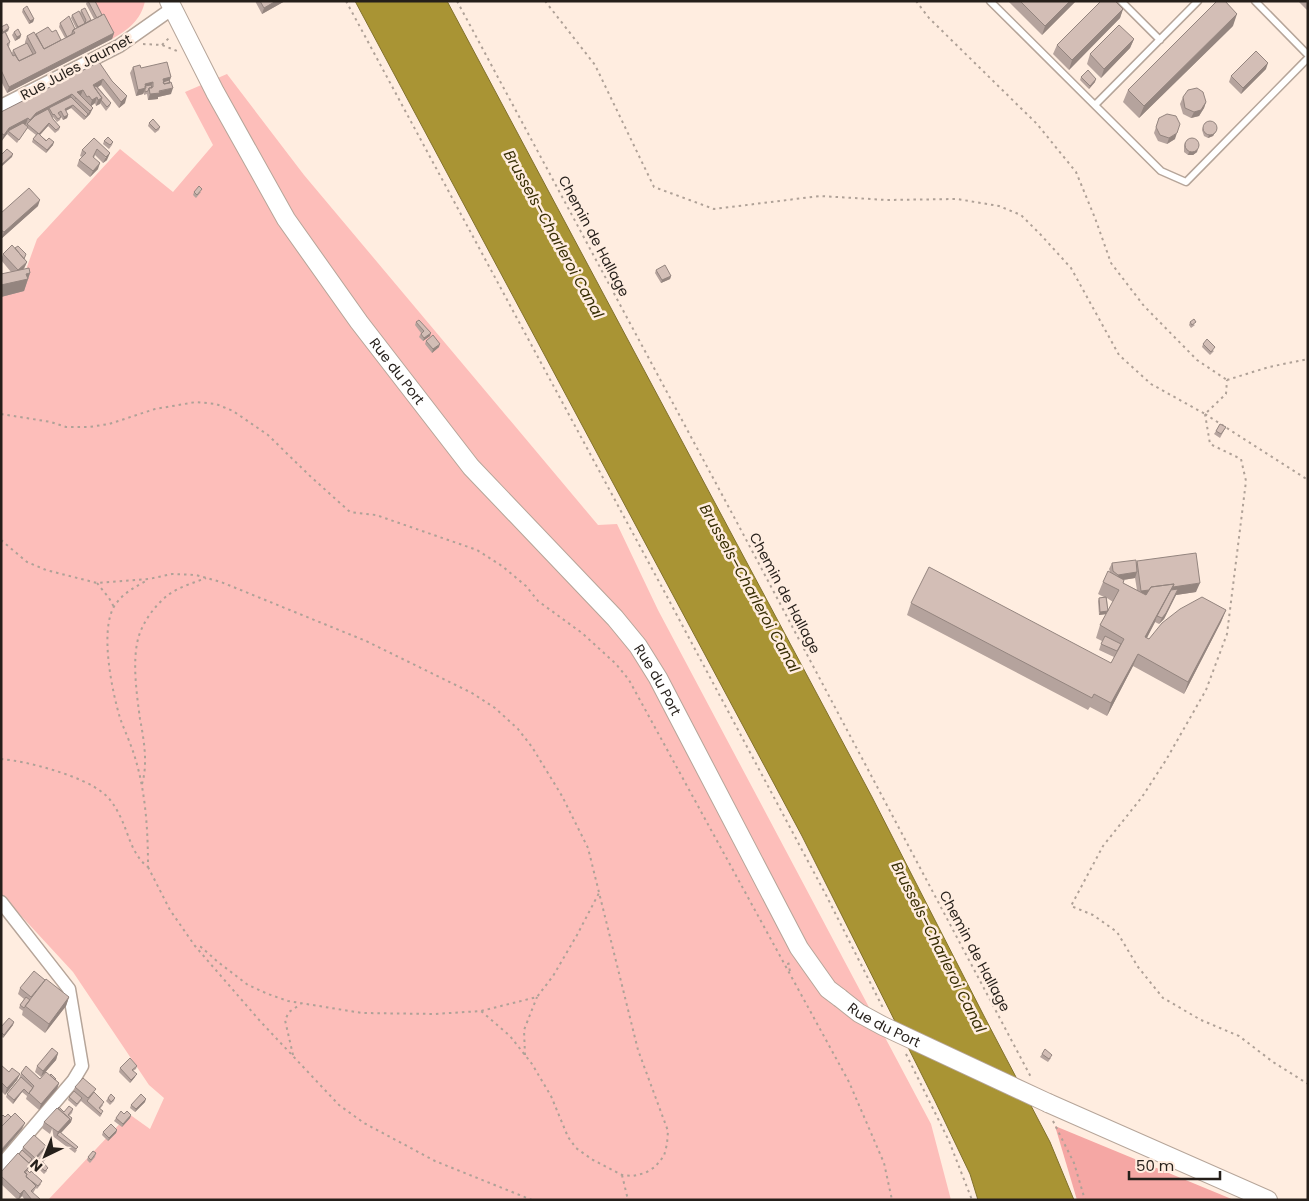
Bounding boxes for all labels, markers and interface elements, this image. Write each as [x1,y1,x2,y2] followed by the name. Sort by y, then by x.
[17,29,135,105] street label: Rue Jules Jaumet
[499,146,609,322] water label: Brussels–Charleroi Canal
[554,172,635,300] street label: Chemin de Hallage
[365,334,429,409] street label: Rue du Port
[695,500,805,676] water label: Brussels–Charleroi Canal
[745,529,826,657] street label: Chemin de Hallage
[629,640,686,719] street label: Rue du Port
[887,858,991,1036] water label: Brussels–Charleroi Canal
[935,887,1016,1015] street label: Chemin de Hallage
[843,998,924,1052] street label: Rue du Port
[20,1131,70,1181] north arrow
[1129,1148,1220,1180] scale bar
[25,1155,47,1176] text: N
[1136,1155,1174,1176] text: 50 m

